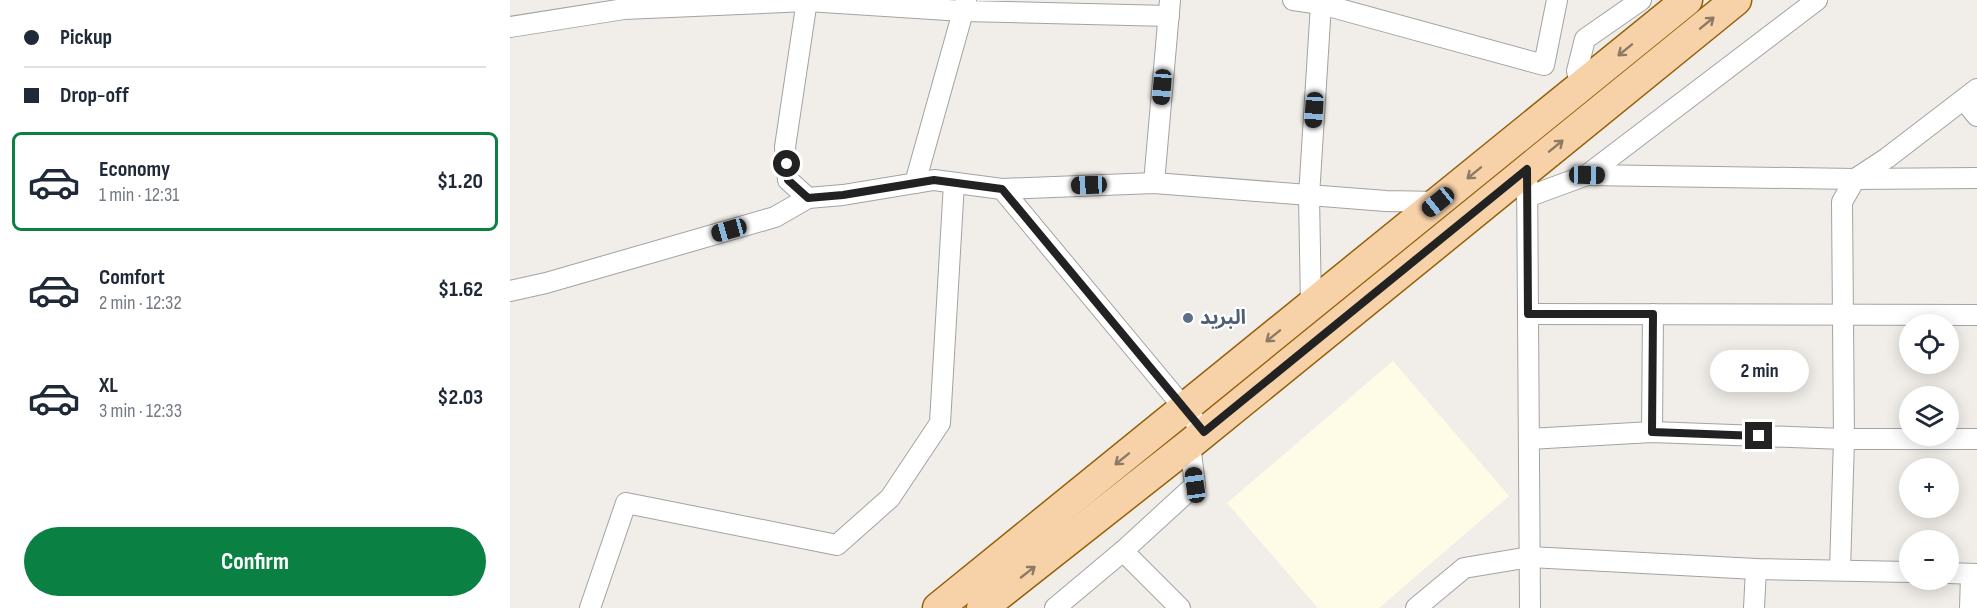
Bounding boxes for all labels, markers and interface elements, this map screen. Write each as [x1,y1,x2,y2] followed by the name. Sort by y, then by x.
[1699,17,1715,30] one-way arrow
[60,24,112,51] text: Pickup
[1618,43,1633,57] one-way arrow
[1151,68,1173,106] car
[60,82,129,109] text: Drop-off
[1304,91,1324,129] car
[1547,140,1563,153] one-way arrow
[773,150,800,177] route start
[27,155,81,209] icon: car
[99,156,170,183] text: Economy
[1466,166,1482,179] one-way arrow
[1569,166,1605,184] car
[437,168,483,195] text: $1.20
[1071,175,1107,195] car
[99,183,179,207] text: 1 min · 12:31
[1418,184,1458,220] car
[709,216,749,244] car
[27,263,81,317] icon: car
[99,264,165,291] text: Comfort
[438,276,483,303] text: $1.62
[99,291,182,315] text: 2 min · 12:32
[1200,306,1246,330] place label: البريد
[1181,311,1195,325] marker: البريد
[1899,314,1959,590] map controls
[1899,314,1959,374] button: locate
[1266,329,1282,342] one-way arrow
[1710,349,1808,391] callout: 2 min
[1740,359,1779,383] text: 2 min
[27,371,81,425] icon: car
[99,372,118,399] text: XL
[437,384,483,411] text: $2.03
[1899,386,1959,446] button: layers
[99,399,182,423] text: 3 min · 12:33
[1745,422,1772,449] route end
[1114,452,1130,465] one-way arrow
[1899,458,1959,518] button: +
[1184,466,1206,504] car
[24,527,486,596] button: Confirm
[1899,530,1959,590] button: −
[1020,565,1036,578] one-way arrow

